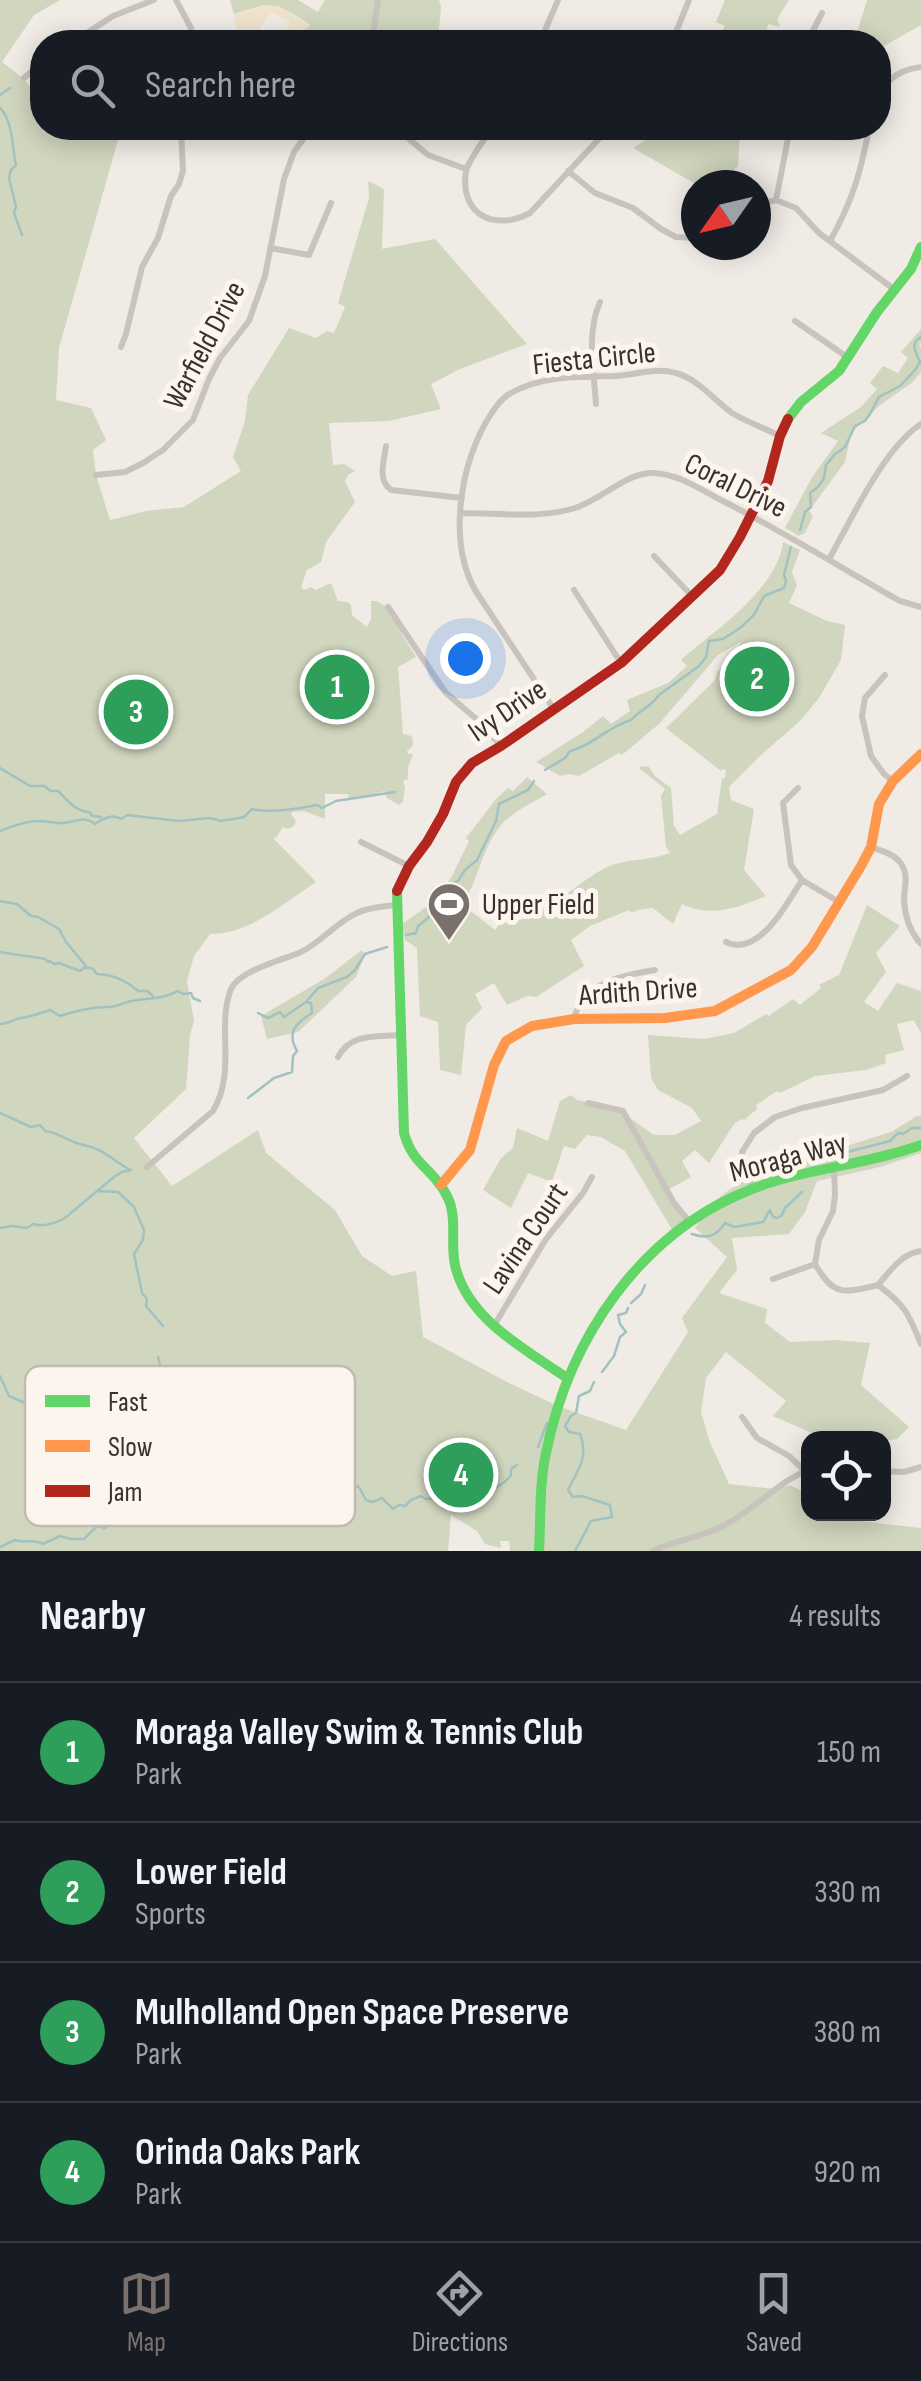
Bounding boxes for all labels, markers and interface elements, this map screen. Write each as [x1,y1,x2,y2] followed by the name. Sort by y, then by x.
[30,30,891,140] search box
[65,58,120,113] icon: search
[145,63,296,108] text: Search here
[681,170,771,260] north arrow
[156,275,254,416] street label: Warfield Drive
[531,335,657,383] street label: Fiesta Circle
[679,446,792,526] street label: Coral Drive
[440,633,491,684] your location
[724,642,790,716] pin: 2
[304,650,370,724] pin: 1
[462,672,553,750] street label: Ivy Drive
[104,674,168,750] pin: 3
[426,881,472,942] sports icon: Upper Field
[482,887,595,923] place label: Upper Field
[577,970,699,1014] street label: Ardith Drive
[726,1125,851,1191] street label: Moraga Way
[476,1176,576,1301] street label: Lavina Court
[25,1366,355,1526] legend
[108,1386,147,1419] text: Fast
[108,1431,153,1464] text: Slow
[801,1431,891,1521] map controls
[801,1431,891,1521] button: locate
[428,1438,494,1512] pin: 4
[107,1476,143,1509] text: Jam
[40,1591,146,1642] text: Nearby
[789,1597,881,1636] text: 4 results
[135,1710,583,1755] text: Moraga Valley Swim & Tennis Club
[66,1733,79,1772] text: 1
[817,1733,881,1772] text: 150 m
[135,1755,182,1794] text: Park
[135,1850,287,1895] text: Lower Field
[65,1873,80,1912] text: 2
[814,1873,881,1912] text: 330 m
[135,1895,206,1934] text: Sports
[135,1990,569,2035] text: Mulholland Open Space Preserve
[65,2013,80,2052] text: 3
[814,2013,881,2052] text: 380 m
[135,2035,182,2074] text: Park
[135,2130,360,2175] text: Orinda Oaks Park
[65,2153,80,2192] text: 4
[814,2153,881,2192] text: 920 m
[135,2175,182,2214] text: Park
[119,2266,174,2359] tab: Map
[412,2266,508,2359] tab: Directions
[746,2266,802,2359] tab: Saved

